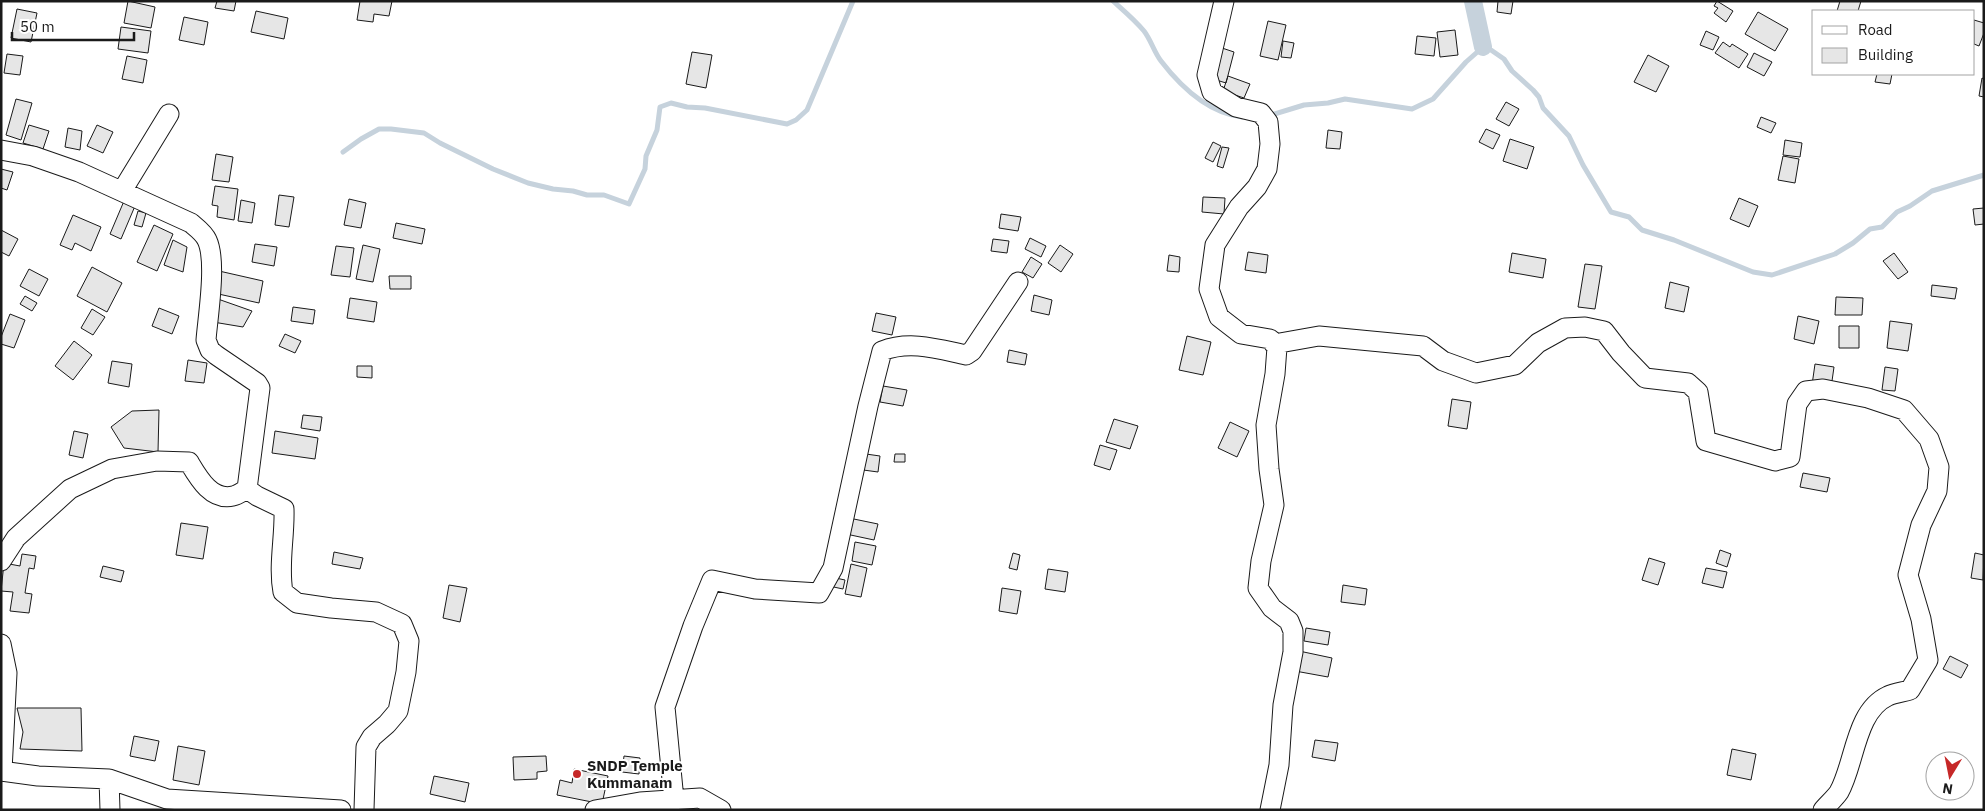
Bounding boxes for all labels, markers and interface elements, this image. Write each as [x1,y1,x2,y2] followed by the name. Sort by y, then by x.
[12,10,135,42] scale bar
[1812,10,1975,75] legend
[20,17,55,36] text: 50 m
[1858,20,1893,39] text: Road
[1858,45,1913,64] text: Building
[1925,751,1975,801] north arrow
[587,756,683,792] place label: SNDP Temple Kummanam
[571,768,583,780] marker: SNDP Temple Kummanam
[1941,779,1954,799] text: N

